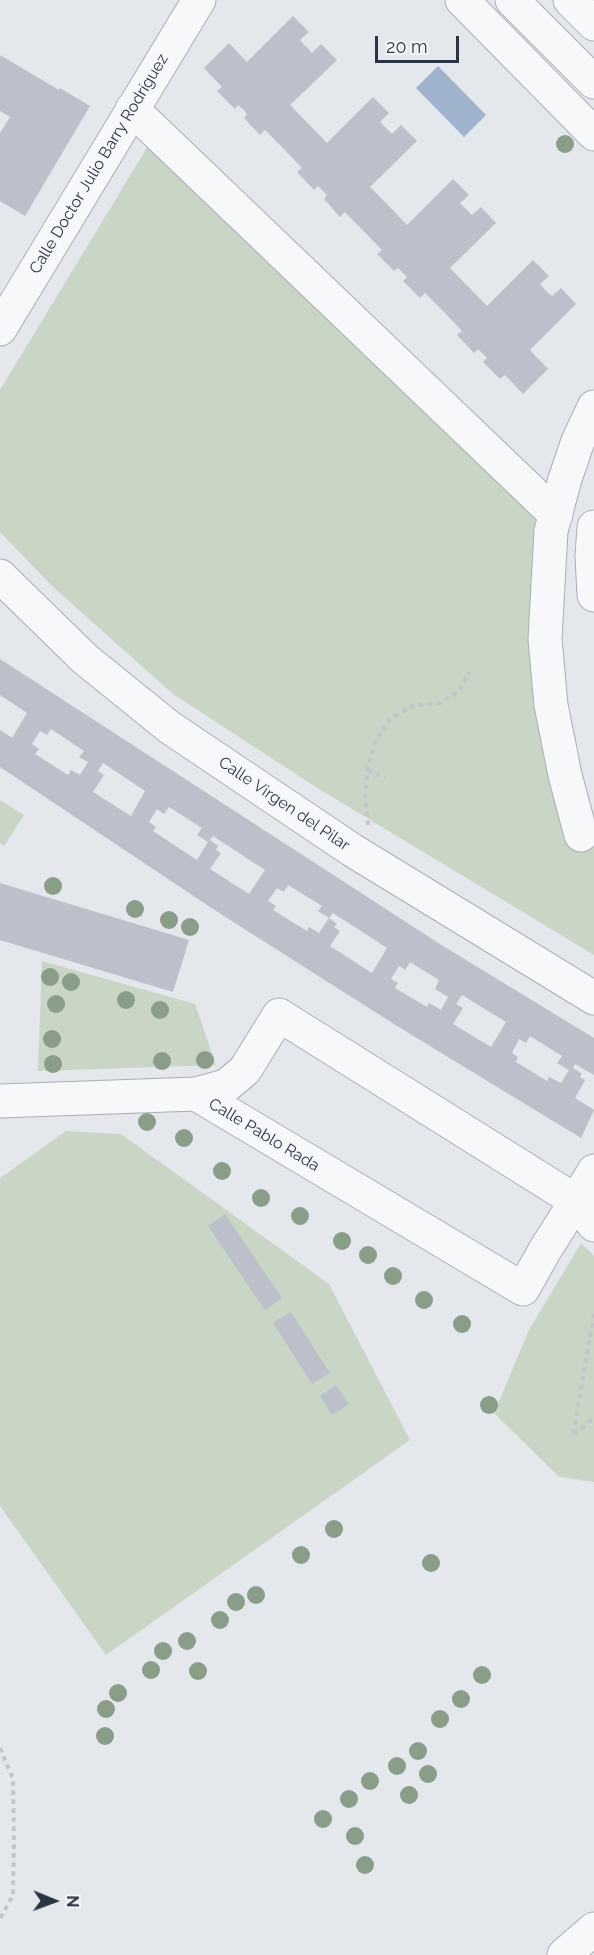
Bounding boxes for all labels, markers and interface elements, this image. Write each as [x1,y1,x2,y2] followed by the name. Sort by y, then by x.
[378,24,462,62] scale bar
[386,36,428,57] text: 20 m
[26,51,172,277] street label: Calle Doctor Julio Barry Rodríguez
[215,753,353,855] street label: Calle Virgen del Pilar
[205,1094,323,1176] street label: Calle Pablo Rada
[24,1871,84,1931] north arrow
[63,1895,82,1908] text: N

